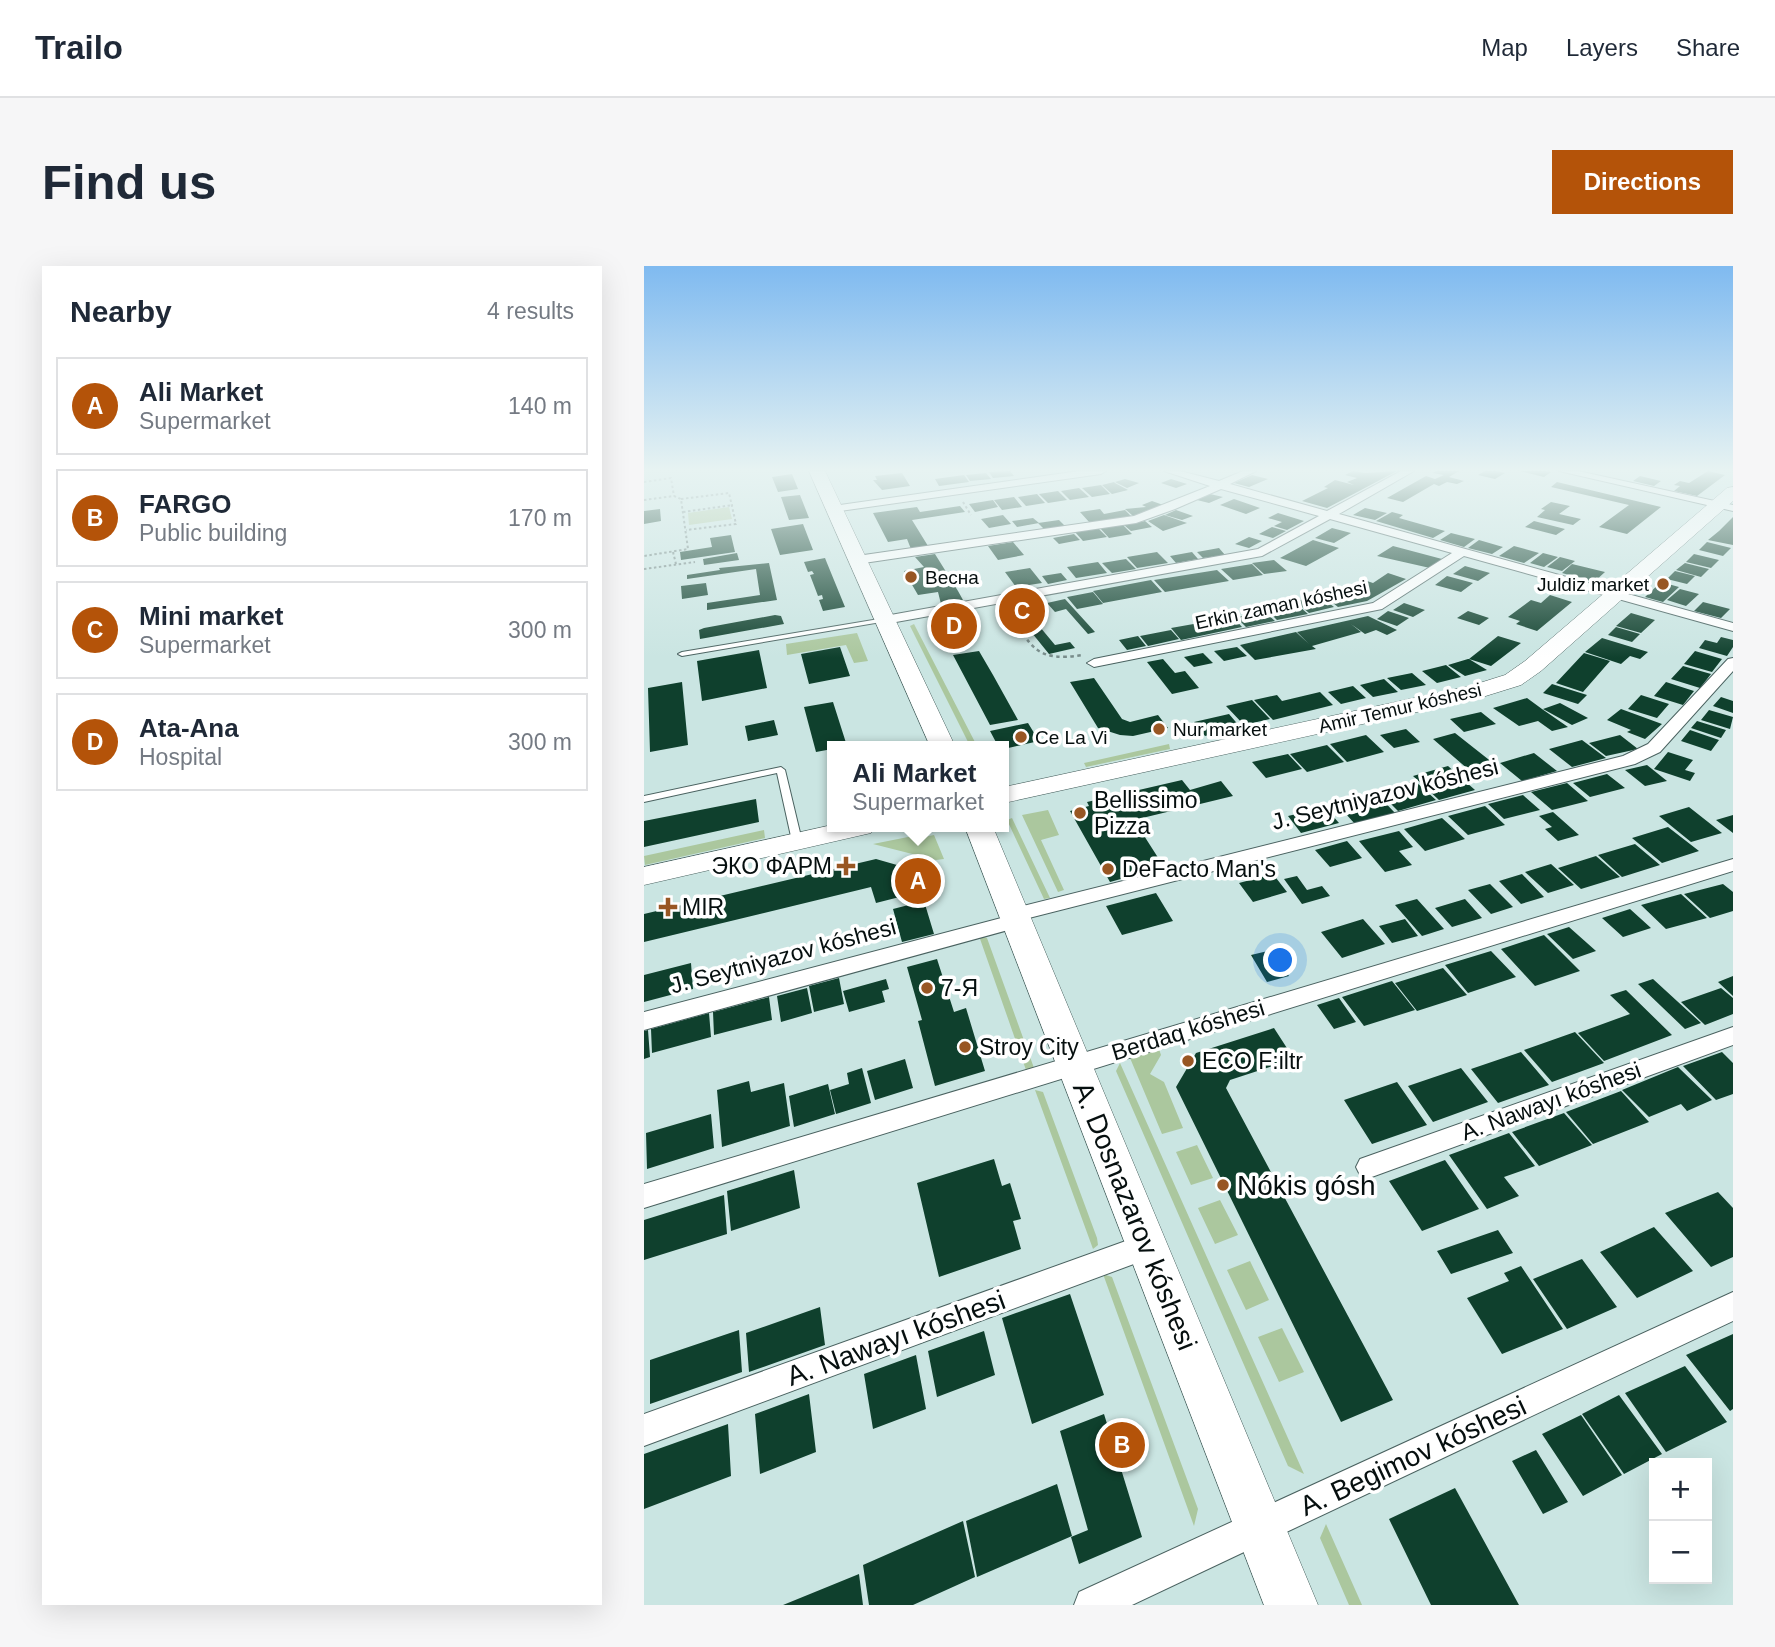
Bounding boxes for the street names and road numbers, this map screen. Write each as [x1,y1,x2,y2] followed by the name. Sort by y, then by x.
[1193,577,1369,633] street label: Erkin zaman kóshesi
[1317,679,1483,737] street label: Amir Temur kóshesi
[1269,753,1501,835] street label: J. Seytniyazov kóshesi
[667,913,899,999] street label: J. Seytniyazov kóshesi
[1108,994,1268,1066] street label: Berdaq kóshesi
[1458,1056,1644,1146] street label: A. Nawayı kóshesi
[1067,1077,1203,1355] street label: A. Dosnazarov kóshesi
[782,1284,1010,1392] street label: A. Nawayı kóshesi
[1295,1390,1531,1522] street label: A. Begimov kóshesi

